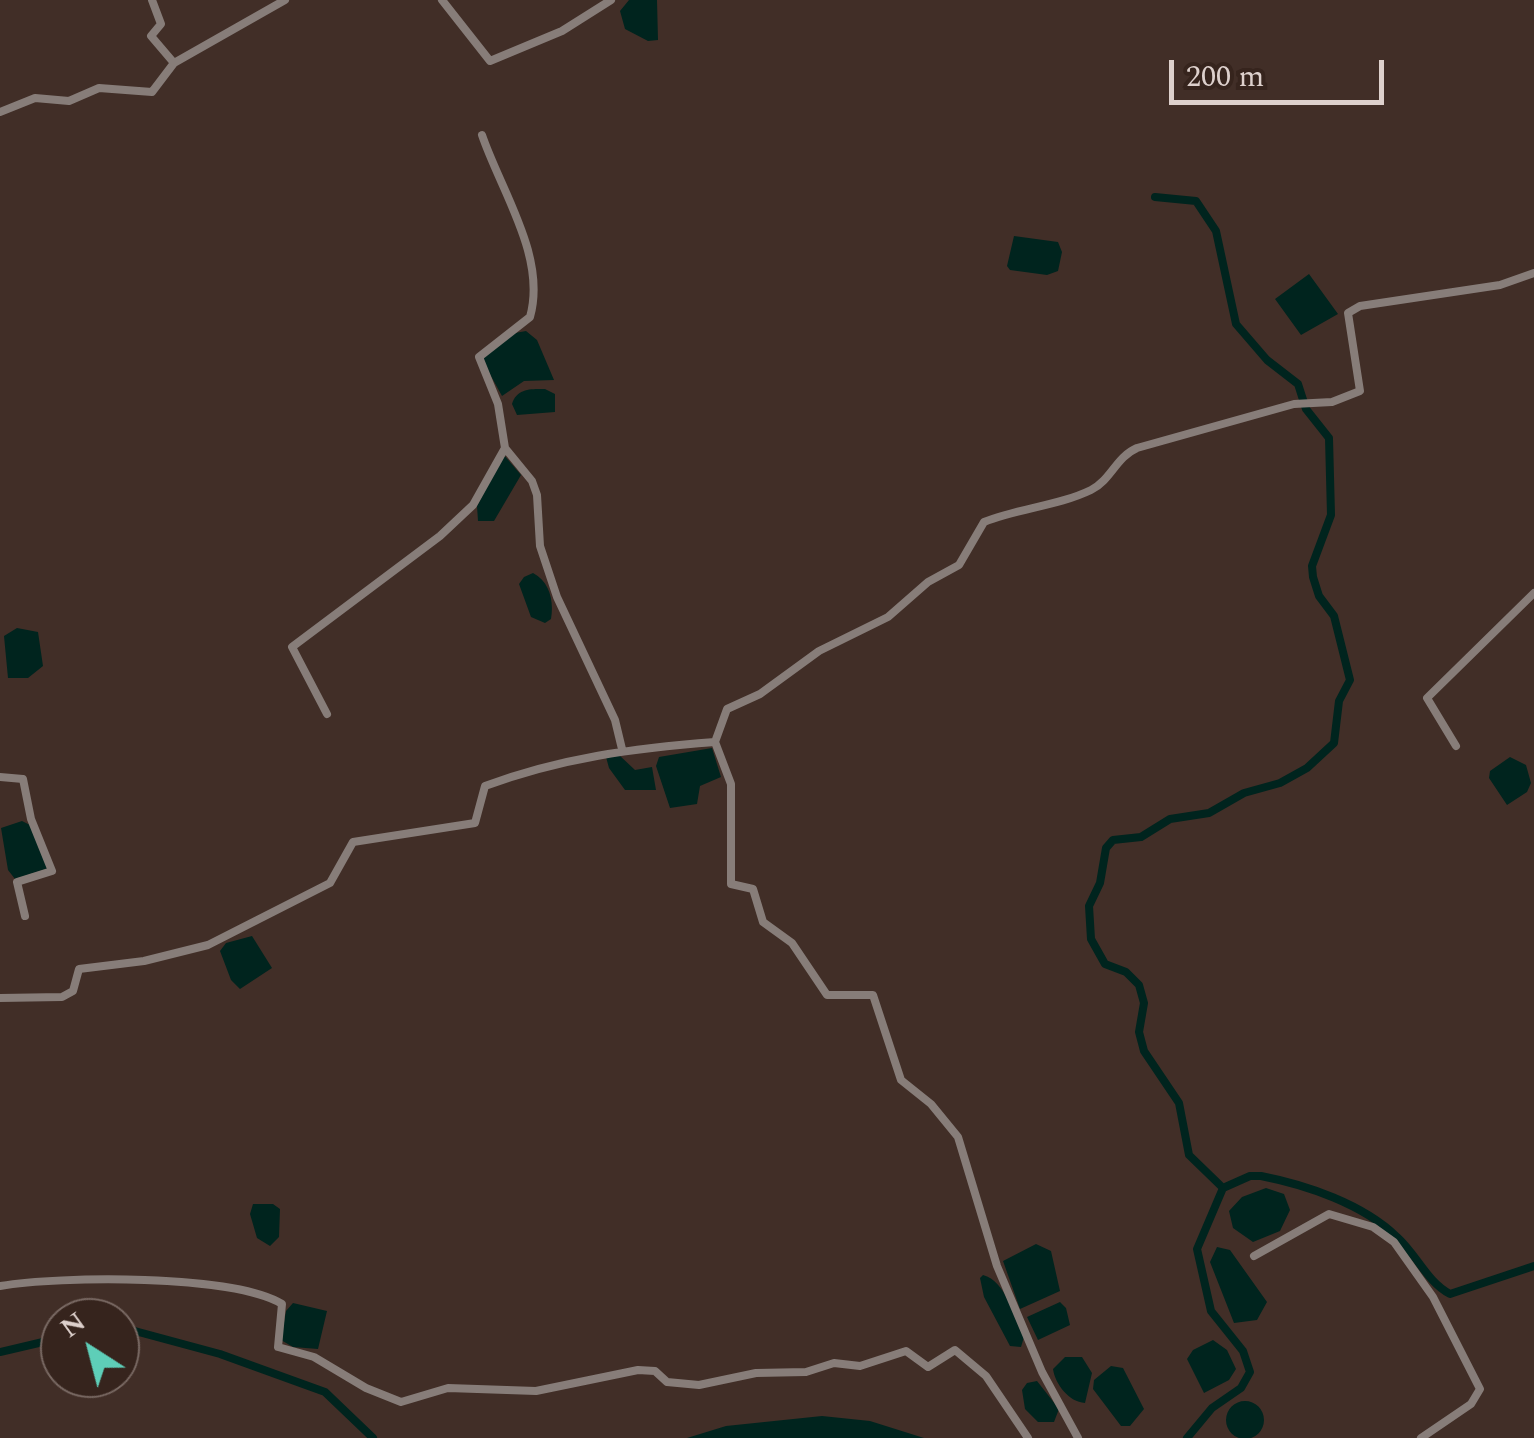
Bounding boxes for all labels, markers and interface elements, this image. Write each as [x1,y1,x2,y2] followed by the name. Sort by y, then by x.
[1174,40,1389,102] scale bar
[1186,54,1264,100] text: 200 m
[40,1298,140,1398] north arrow
[51,1301,95,1349] text: N

